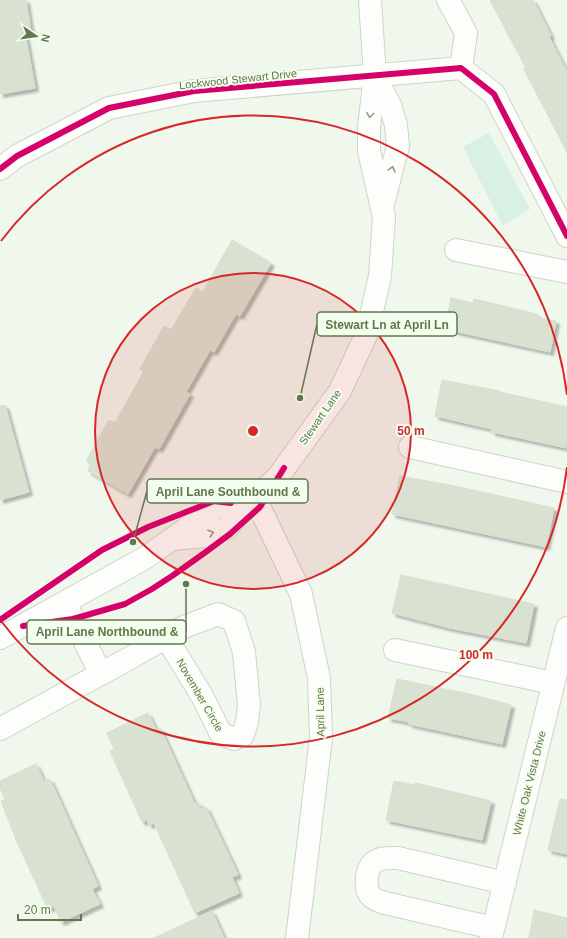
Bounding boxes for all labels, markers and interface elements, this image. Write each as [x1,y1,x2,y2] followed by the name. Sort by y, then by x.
[16,16,56,56] north arrow
[39,33,52,44] text: N
[178,67,298,91] street label: Lockwood Stewart Drive
[366,112,375,118] one-way arrow
[387,166,396,173] one-way arrow
[317,312,457,336] callout: Stewart Ln at April Ln
[325,318,449,332] text: Stewart Ln at April Ln
[296,387,344,447] street label: Stewart Lane
[246,424,260,438] centre of rings
[397,424,425,438] text: 50 m
[147,479,308,503] callout: April Lane Southbound &
[156,485,301,499] text: April Lane Southbound &
[208,530,215,538] one-way arrow
[27,620,186,644] callout: April Lane Northbound &
[36,625,179,639] text: April Lane Northbound &
[459,648,493,662] text: 100 m
[174,657,226,733] street label: November Circle
[314,687,326,737] street label: April Lane
[510,729,548,837] street label: White Oak Vista Drive
[18,896,81,922] scale bar
[24,903,51,917] text: 20 m

